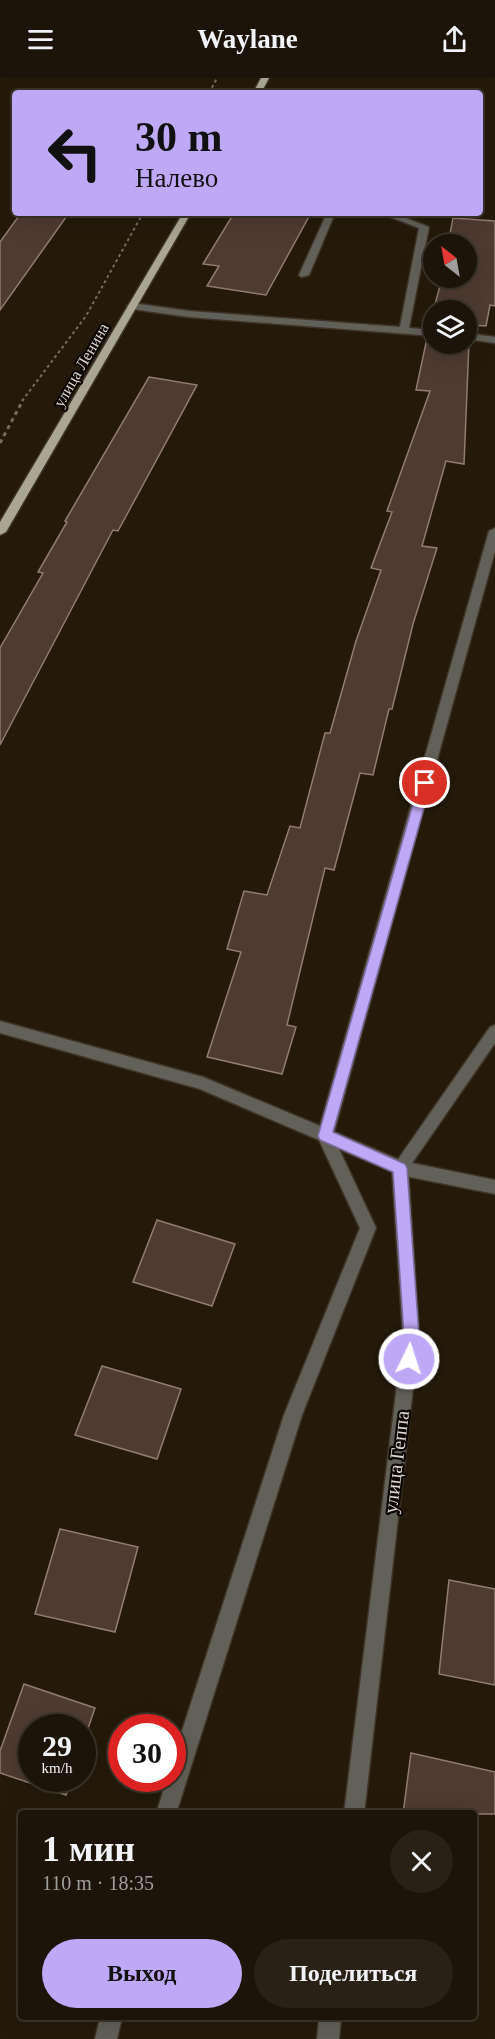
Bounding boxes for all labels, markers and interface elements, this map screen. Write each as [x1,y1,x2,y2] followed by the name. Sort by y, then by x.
[24,23,57,56] icon: menu
[438,23,471,56] icon: share
[197,24,298,54] text: Waylane
[36,114,114,192] icon: left
[135,114,223,160] text: 30 m
[135,163,218,193] text: Налево
[423,234,477,288] north arrow
[423,234,477,354] map controls
[423,300,477,354] button: layers
[50,320,113,411] street label: улица Ленина
[399,757,450,808] pin
[408,766,441,799] icon: arrive
[377,1327,441,1391] position arrow
[379,1409,414,1515] street label: улица Геппа
[108,1714,186,1792] speed limit sign: 30
[42,1729,72,1762] text: 29
[42,1760,72,1776] text: km/h
[42,1829,135,1869] text: 1 мин
[390,1830,453,1893] button: close
[42,1872,154,1894] text: 110 m · 18:35
[42,1939,242,2008] button: Выход
[254,1939,453,2008] button: Поделиться

